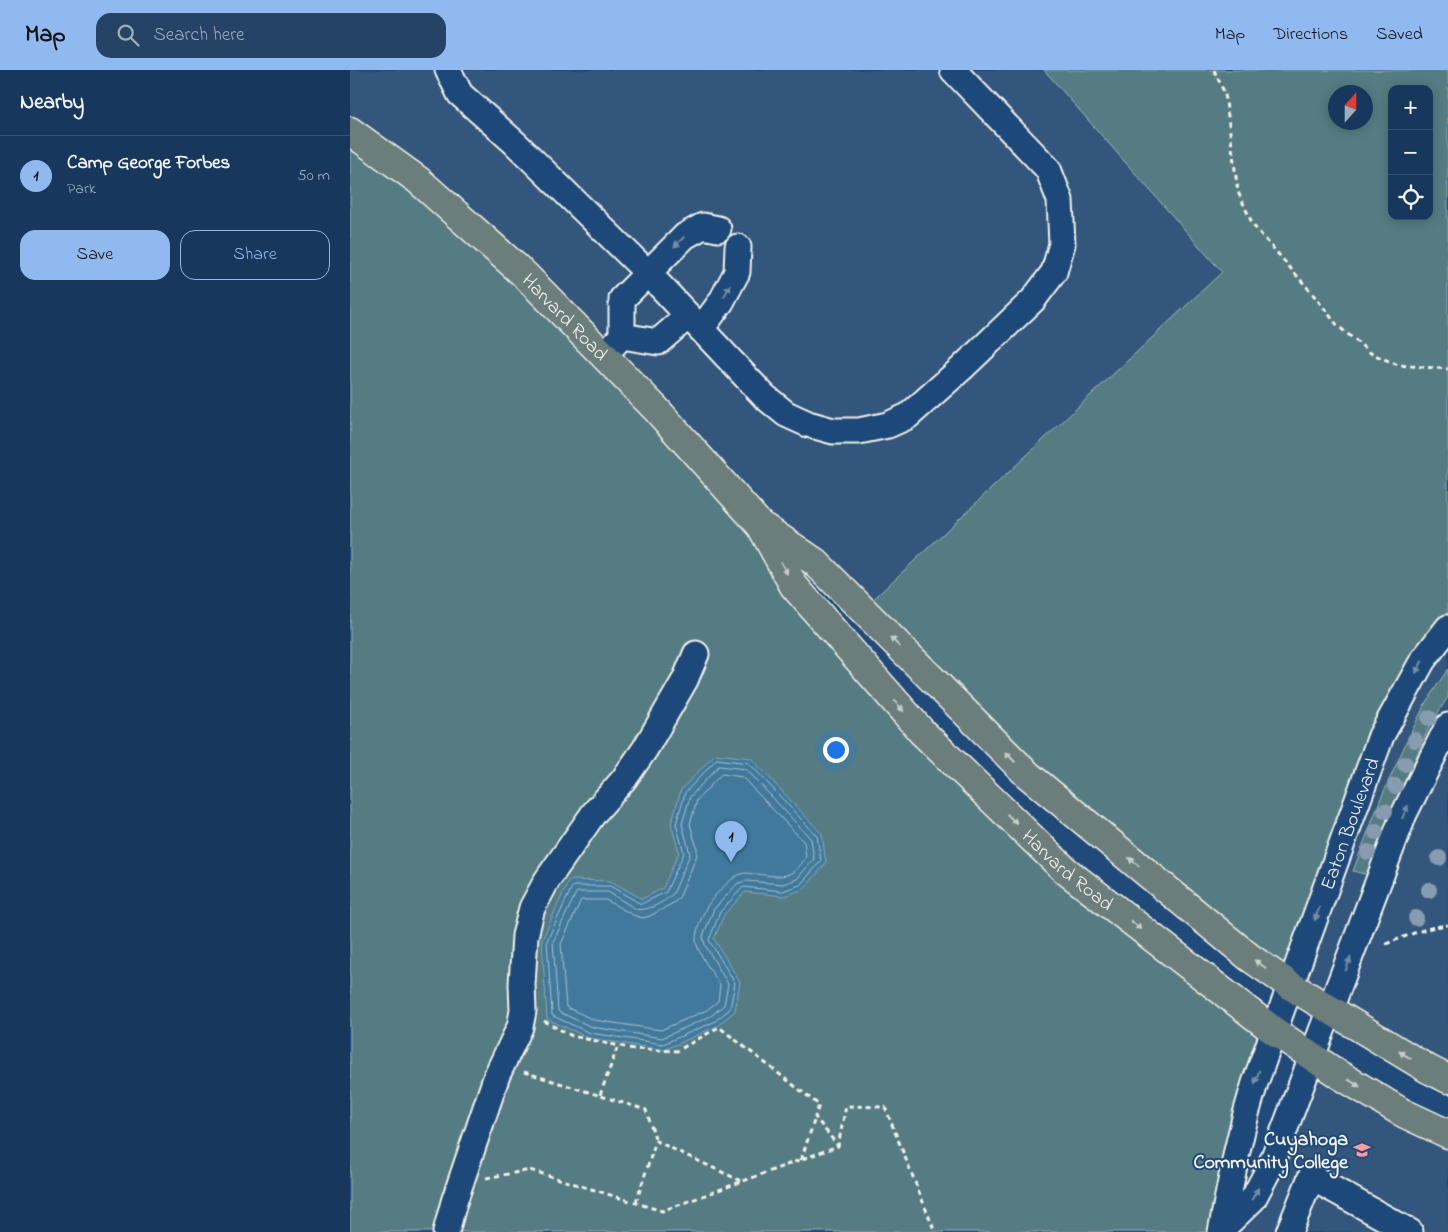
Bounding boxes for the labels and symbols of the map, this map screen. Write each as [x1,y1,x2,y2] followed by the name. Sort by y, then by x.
[1328,85,1373,130] north arrow
[674,236,686,248] one-way arrow
[514,268,614,369] street label: Harvard Road
[723,284,731,298] one-way arrow
[780,562,789,575] one-way arrow
[889,636,901,648] one-way arrow
[1415,660,1423,675] one-way arrow
[894,700,905,713] one-way arrow
[823,737,849,763] your location
[1004,751,1016,763] one-way arrow
[1314,754,1389,894] street label: Eaton Boulevard
[1402,805,1410,819] one-way arrow
[1006,813,1018,825] one-way arrow
[715,821,747,862] pin: 1
[1014,824,1119,919] street label: Harvard Road
[1127,856,1140,867] one-way arrow
[1313,907,1321,922] one-way arrow
[1129,919,1142,930] one-way arrow
[1344,956,1352,971] one-way arrow
[1253,959,1267,969] one-way arrow
[1399,1051,1412,1060] one-way arrow
[1253,1070,1261,1085] one-way arrow
[1347,1079,1360,1088] one-way arrow
[1193,1126,1349,1179] place label: Cuyahoga Community College
[1352,1140,1372,1160] school or university icon: Cuyahoga Community College
[1251,1187,1260,1200] one-way arrow

